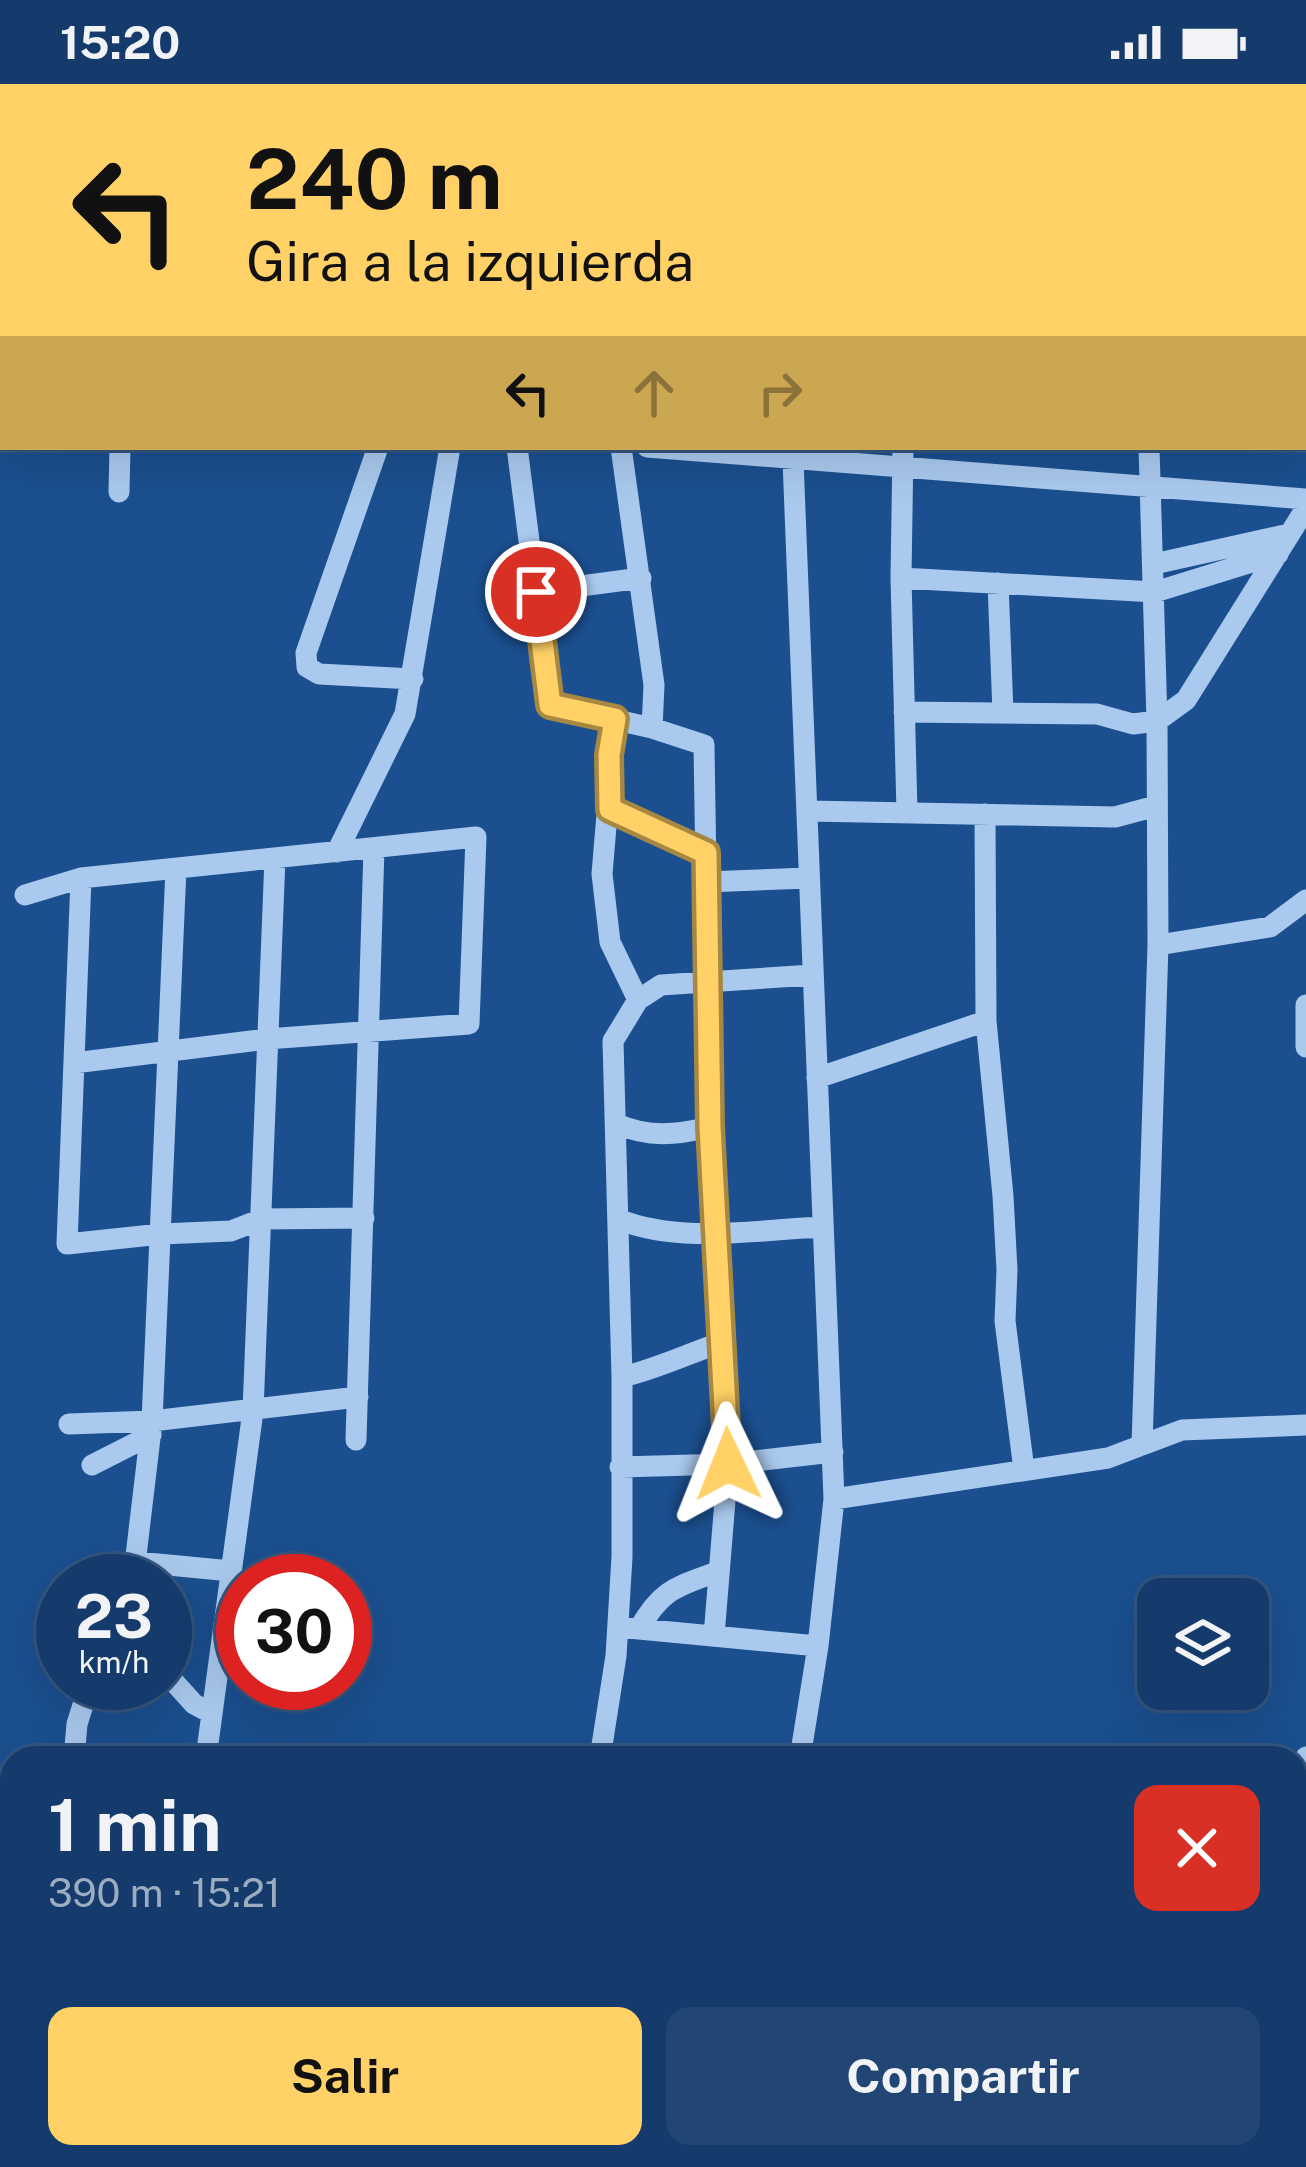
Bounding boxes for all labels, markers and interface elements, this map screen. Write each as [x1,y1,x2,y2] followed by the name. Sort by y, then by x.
[60,16,180,69] text: 15:20
[246,129,503,228] text: 240 m
[48,132,204,288] icon: left
[246,230,694,293] text: Gira a la izquierda
[495,360,561,426] icon: left
[621,360,687,426] icon: ahead
[747,360,813,426] icon: right
[485,541,587,643] pin
[503,559,569,625] icon: arrive
[665,1401,791,1527] position arrow
[216,1554,372,1710] speed limit sign: 30
[1137,1578,1269,1710] map controls
[1137,1578,1269,1710] button: layers
[75,1581,153,1652] text: 23
[79,1644,149,1680] text: km/h
[48,1783,222,1867] text: 1 min
[1134,1785,1260,1911] button: close
[48,1870,281,1916] text: 390 m · 15:21
[48,2007,642,2145] button: Salir
[666,2007,1260,2145] button: Compartir

